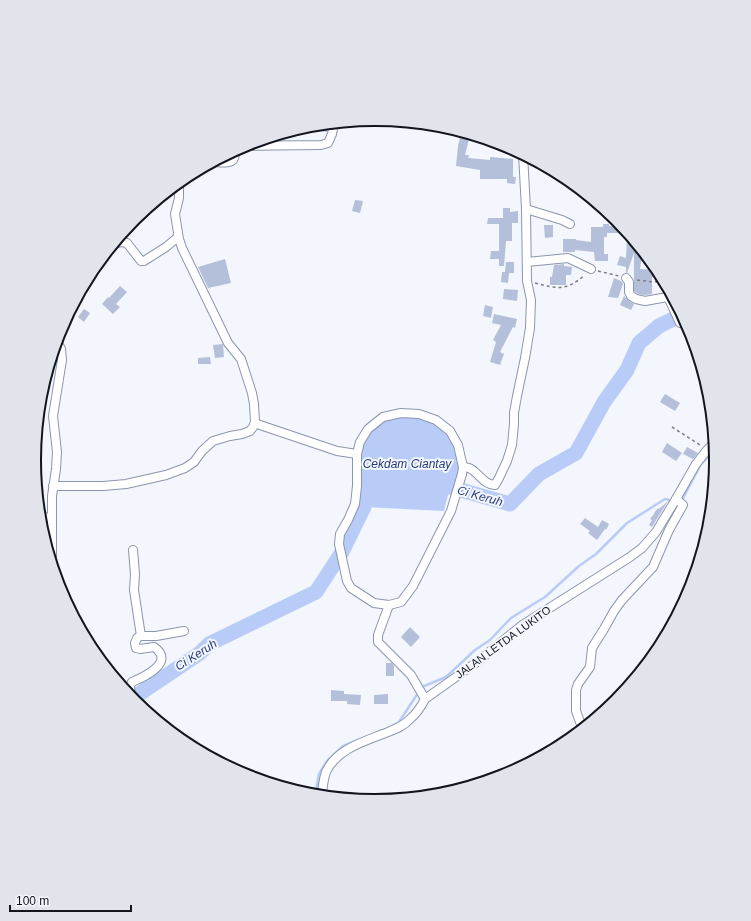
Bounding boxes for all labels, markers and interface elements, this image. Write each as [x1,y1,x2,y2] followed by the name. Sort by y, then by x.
[363,457,452,471] water label: Cekdam Ciantay
[456,483,505,509] water label: Ci Keruh
[453,603,553,681] street label: JALAN LETDA LUKITO
[173,636,220,674] water label: Ci Keruh
[10,887,131,913] scale bar
[16,894,49,908] text: 100 m

